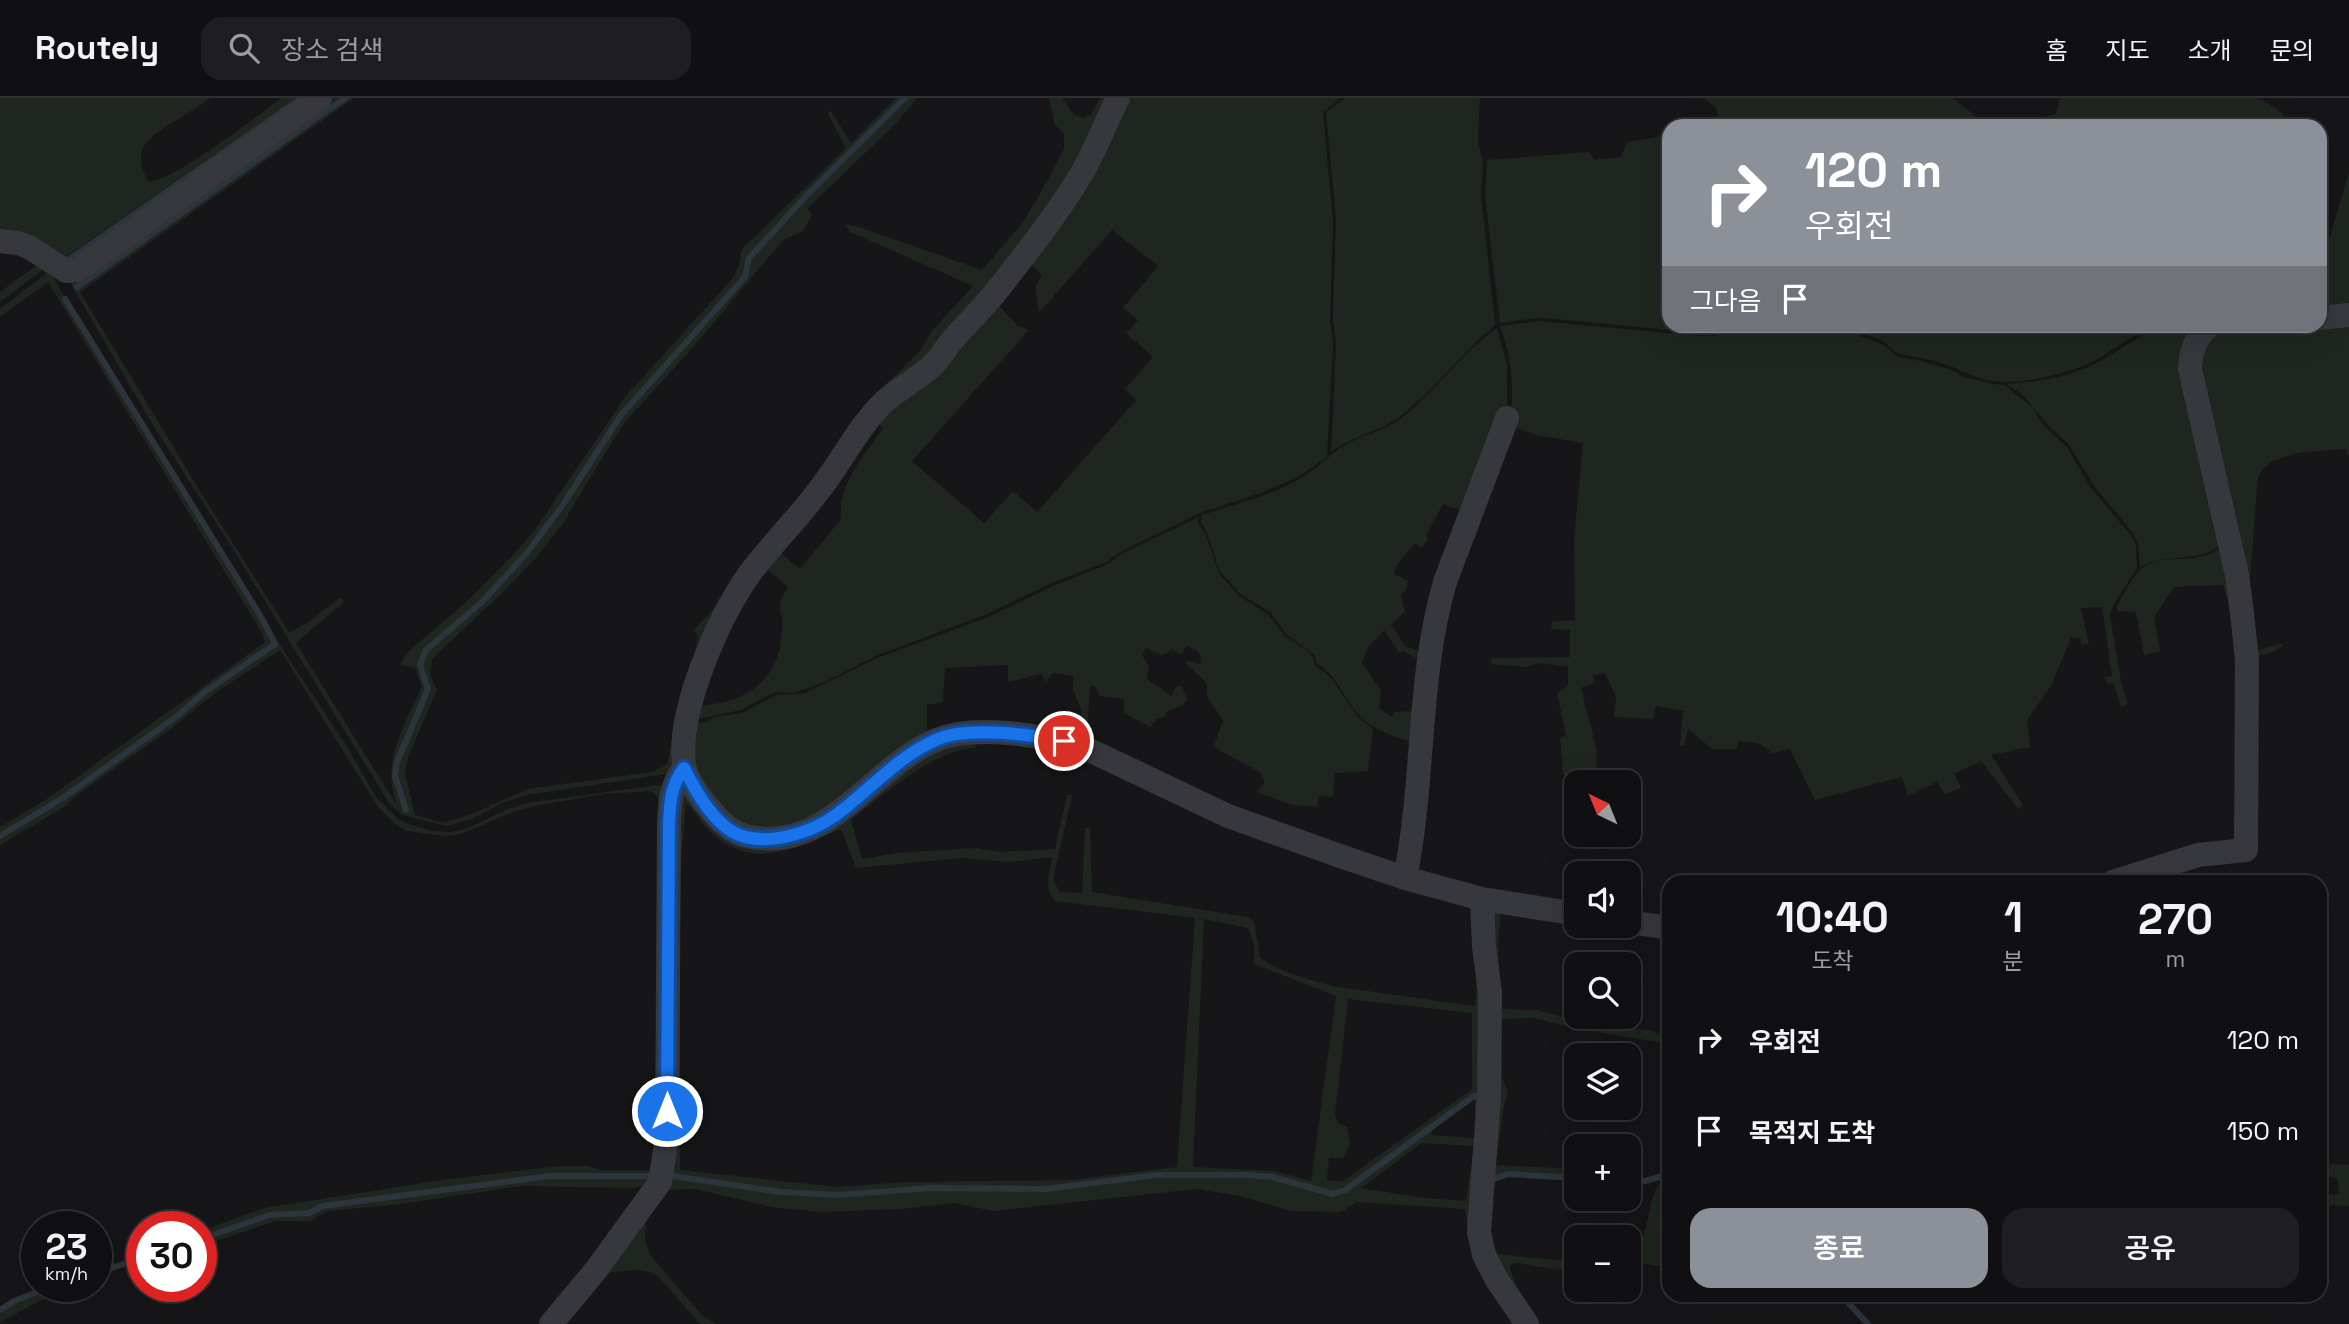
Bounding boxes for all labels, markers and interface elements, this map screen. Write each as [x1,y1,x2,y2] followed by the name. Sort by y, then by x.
[201,17,691,80] search box
[35,27,159,69] text: Routely
[225,29,263,67] icon: search
[281,33,383,67] text: 장소 검색
[2045,35,2067,66] text: 홈
[2105,35,2150,66] text: 지도
[2188,35,2232,66] text: 소개
[2270,35,2314,66] text: 문의
[1805,139,1942,201] text: 120 m
[1690,147,1781,238] icon: right
[1805,206,1893,246] text: 우회전
[1776,280,1814,318] icon: arrive
[1690,284,1762,318] text: 그다음
[1034,711,1094,771] pin
[1045,722,1083,760] icon: arrive
[1564,770,1642,847] north arrow
[1564,770,1641,1302] map controls
[1564,861,1641,938] button: sound
[1776,891,1889,944] text: 10:40
[2004,891,2023,944] text: 1
[2138,893,2213,946] text: 270
[2166,944,2185,974] text: m
[1811,946,1854,976] text: 도착
[2003,946,2024,976] text: 분
[1564,952,1641,1029] button: search
[1690,1021,1728,1059] icon: right
[2227,1023,2299,1057] text: 120 m
[1749,1025,1821,1059] text: 우회전
[1564,1043,1641,1120] button: layers
[630,1074,704,1148] position arrow
[1690,1112,1728,1150] icon: arrive
[2227,1114,2299,1148] text: 150 m
[1749,1116,1875,1150] text: 목적지 도착
[1564,1134,1641,1211] button: +
[1690,1208,1988,1288] button: 종료
[2002,1208,2299,1288] button: 공유
[126,1211,217,1302] speed limit sign: 30
[45,1225,88,1269] text: 23
[1564,1225,1641,1302] button: −
[45,1262,88,1285] text: km/h

